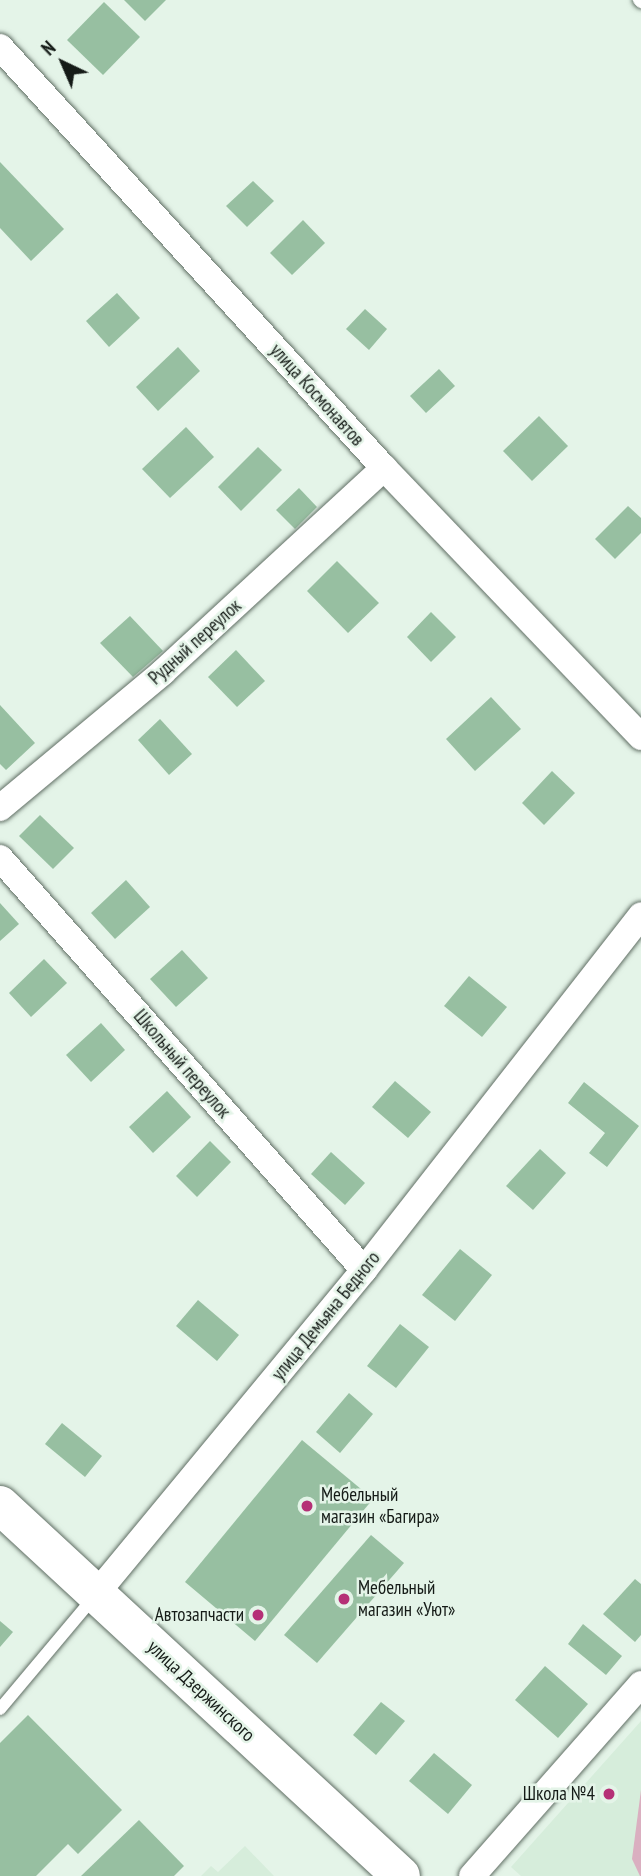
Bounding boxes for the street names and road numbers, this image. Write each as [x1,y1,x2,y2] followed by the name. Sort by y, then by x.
[265,339,369,451] street label: улица Космонавтов
[144,594,246,690] street label: Рудный переулок
[129,1005,235,1123] street label: Школьный переулок
[267,1247,385,1385] street label: улица Демьяна Бедного
[143,1635,259,1747] street label: улица Дзержинского

